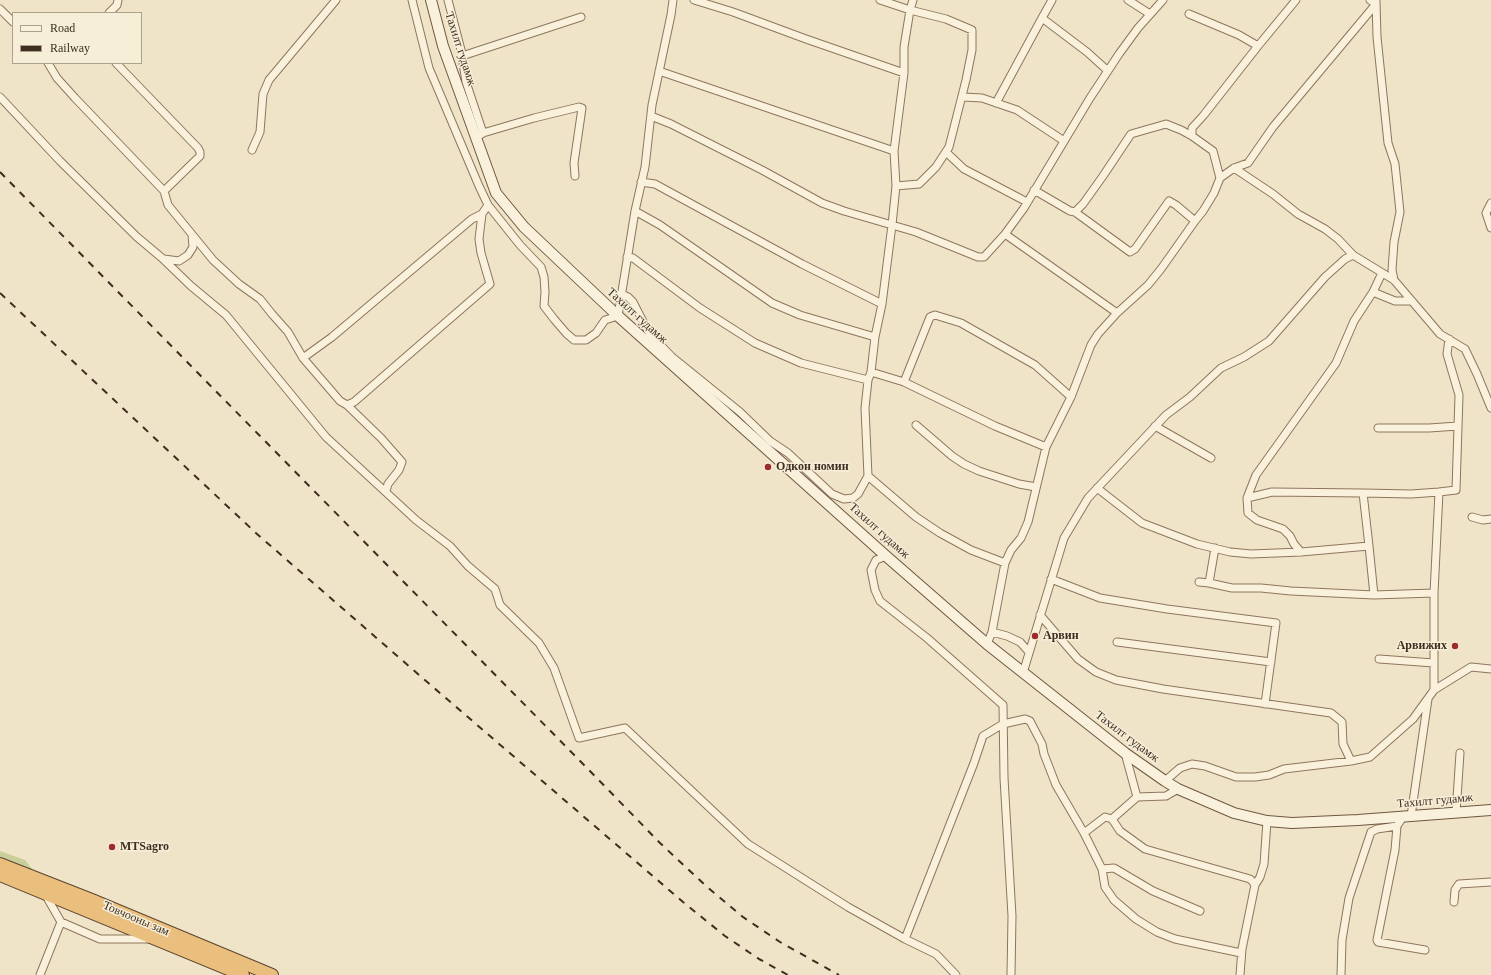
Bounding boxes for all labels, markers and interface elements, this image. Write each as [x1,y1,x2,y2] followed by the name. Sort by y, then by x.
[441,10,479,88] street label: Тахилт гудамж
[12,12,142,64] legend
[50,21,75,35] text: Road
[50,41,90,55] text: Railway
[604,285,670,347] street label: Тахилт гудамж
[776,460,849,474] place label: Одкон номин
[763,462,773,472] marker: Одкон номин
[846,500,912,562] street label: Тахилт гудамж
[1043,629,1079,643] place label: Арвин
[1030,631,1040,641] marker: Арвин
[1397,639,1447,653] place label: Арвижих
[1450,641,1460,651] marker: Арвижих
[1092,708,1162,766] street label: Тахилт гудамж
[1396,790,1474,812] street label: Тахилт гудамж
[120,840,169,854] place label: MTSagro
[107,842,117,852] marker: MTSagro
[101,899,171,939] street label: Товчооны зам

